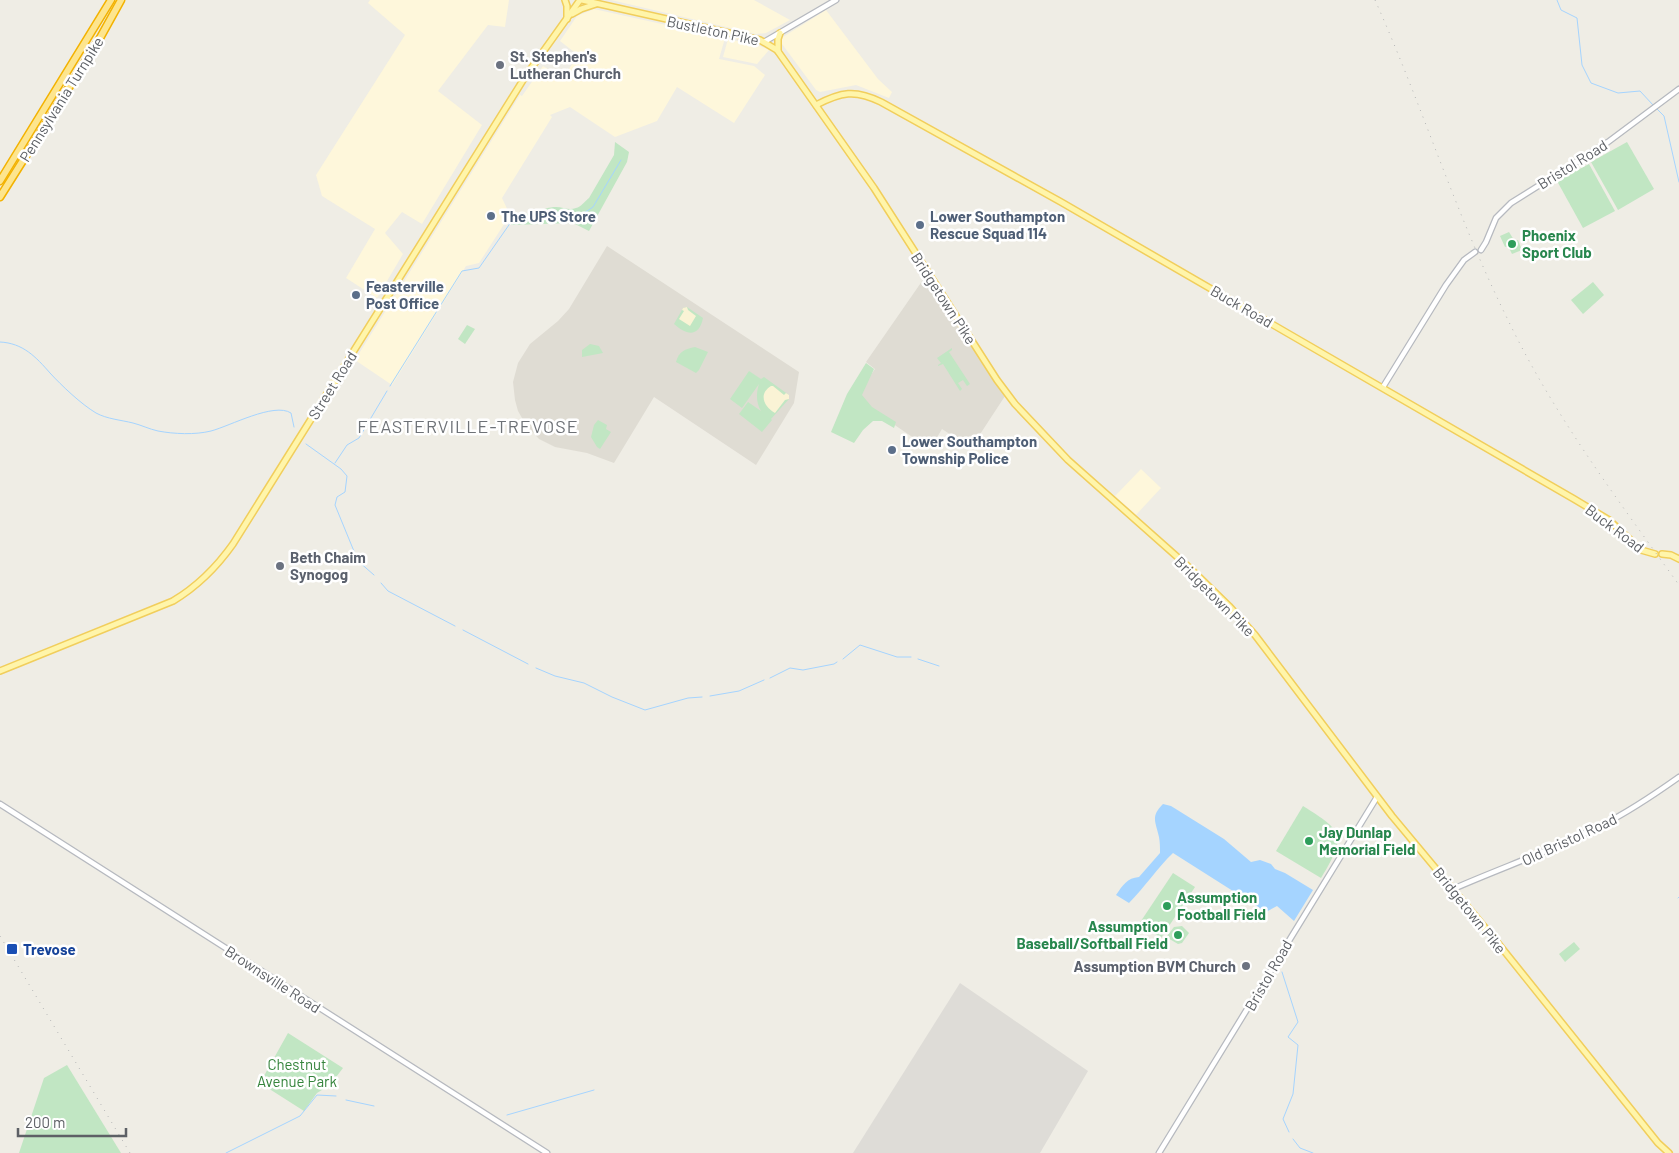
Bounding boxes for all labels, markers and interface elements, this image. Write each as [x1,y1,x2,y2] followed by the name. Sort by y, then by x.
[665,11,761,49] street label: Bustleton Pike
[15,33,107,165] street label: Pennsylvania Turnpike
[510,47,621,82] place label: St. Stephen's Lutheran Church
[494,59,506,71] marker: St. Stephen's Lutheran Church
[1534,135,1610,193] street label: Bristol Road
[501,207,596,225] place label: The UPS Store
[930,207,1065,242] place label: Lower Southampton Rescue Squad 114
[485,210,497,222] marker: The UPS Store
[914,219,926,231] marker: Lower Southampton Rescue Squad 114
[1522,226,1592,261] place label: Phoenix Sport Club
[1506,238,1518,250] marker: Phoenix Sport Club
[908,249,980,347] street label: Bridgetown Pike
[366,277,444,312] place label: Feasterville Post Office
[1208,281,1276,331] street label: Buck Road
[350,289,362,301] marker: Feasterville Post Office
[304,348,360,422] street label: Street Road
[357,415,579,437] district label: FEASTERVILLE-TREVOSE
[902,432,1037,467] place label: Lower Southampton Township Police
[886,444,898,456] marker: Lower Southampton Township Police
[1582,500,1648,556] street label: Buck Road
[290,548,366,583] place label: Beth Chaim Synogog
[1171,552,1259,640] street label: Bridgetown Pike
[274,560,286,572] marker: Beth Chaim Synogog
[1519,809,1619,869] street label: Old Bristol Road
[1319,823,1415,858] place label: Jay Dunlap Memorial Field
[1303,835,1315,847] marker: Jay Dunlap Memorial Field
[1430,863,1510,957] street label: Bridgetown Pike
[1177,888,1266,923] place label: Assumption Football Field
[1161,900,1173,912] marker: Assumption Football Field
[1016,917,1168,952] place label: Assumption Baseball/Softball Field
[1172,929,1184,941] marker: Assumption Baseball/Softball Field
[1240,936,1296,1014] street label: Bristol Road
[23,940,76,958] place label: Trevose
[222,941,324,1017] street label: Brownsville Road
[5,942,19,956] marker: Trevose
[1073,957,1236,975] place label: Assumption BVM Church
[1240,960,1252,972] marker: Assumption BVM Church
[257,1055,338,1090] park label: Chestnut Avenue Park
[18,1106,125,1138] scale bar
[25,1113,65,1131] text: 200 m

